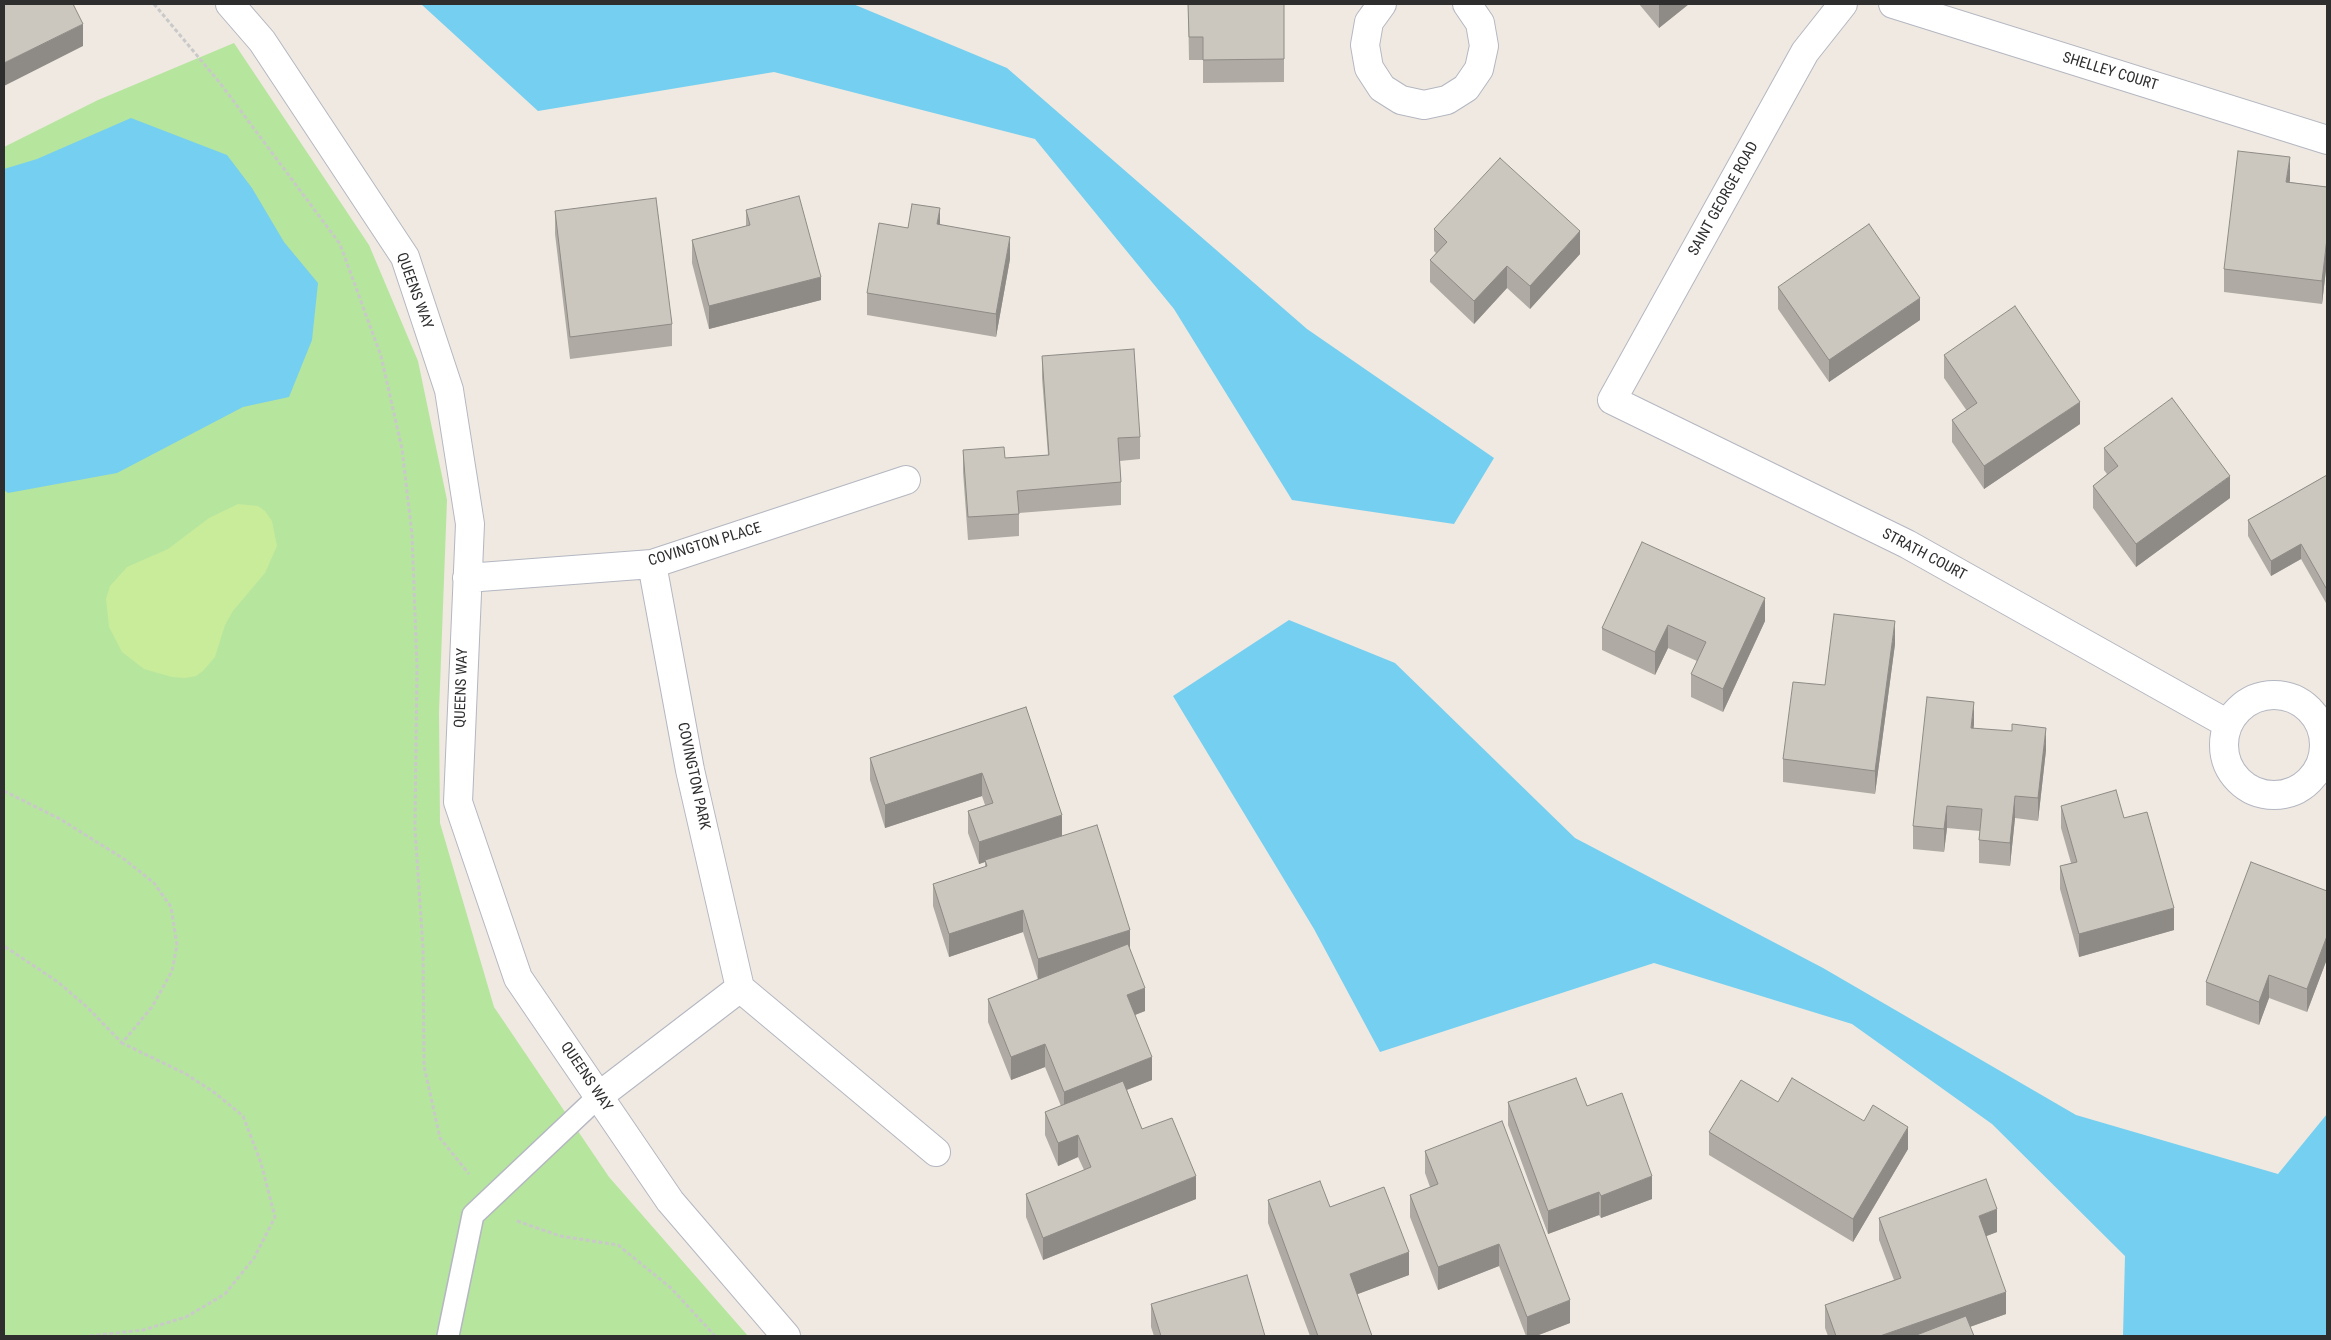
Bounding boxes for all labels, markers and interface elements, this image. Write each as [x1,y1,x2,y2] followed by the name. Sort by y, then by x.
[2060,49,2160,95] street label: SHELLEY COURT
[1685,139,1763,259] street label: SAINT GEORGE ROAD
[392,250,436,332] street label: QUEENS WAY
[646,519,764,571] street label: COVINGTON PLACE
[1879,525,1969,585] street label: STRATH COURT
[452,648,472,728] street label: QUEENS WAY
[673,721,713,831] street label: COVINGTON PARK
[556,1039,616,1115] street label: QUEENS WAY

